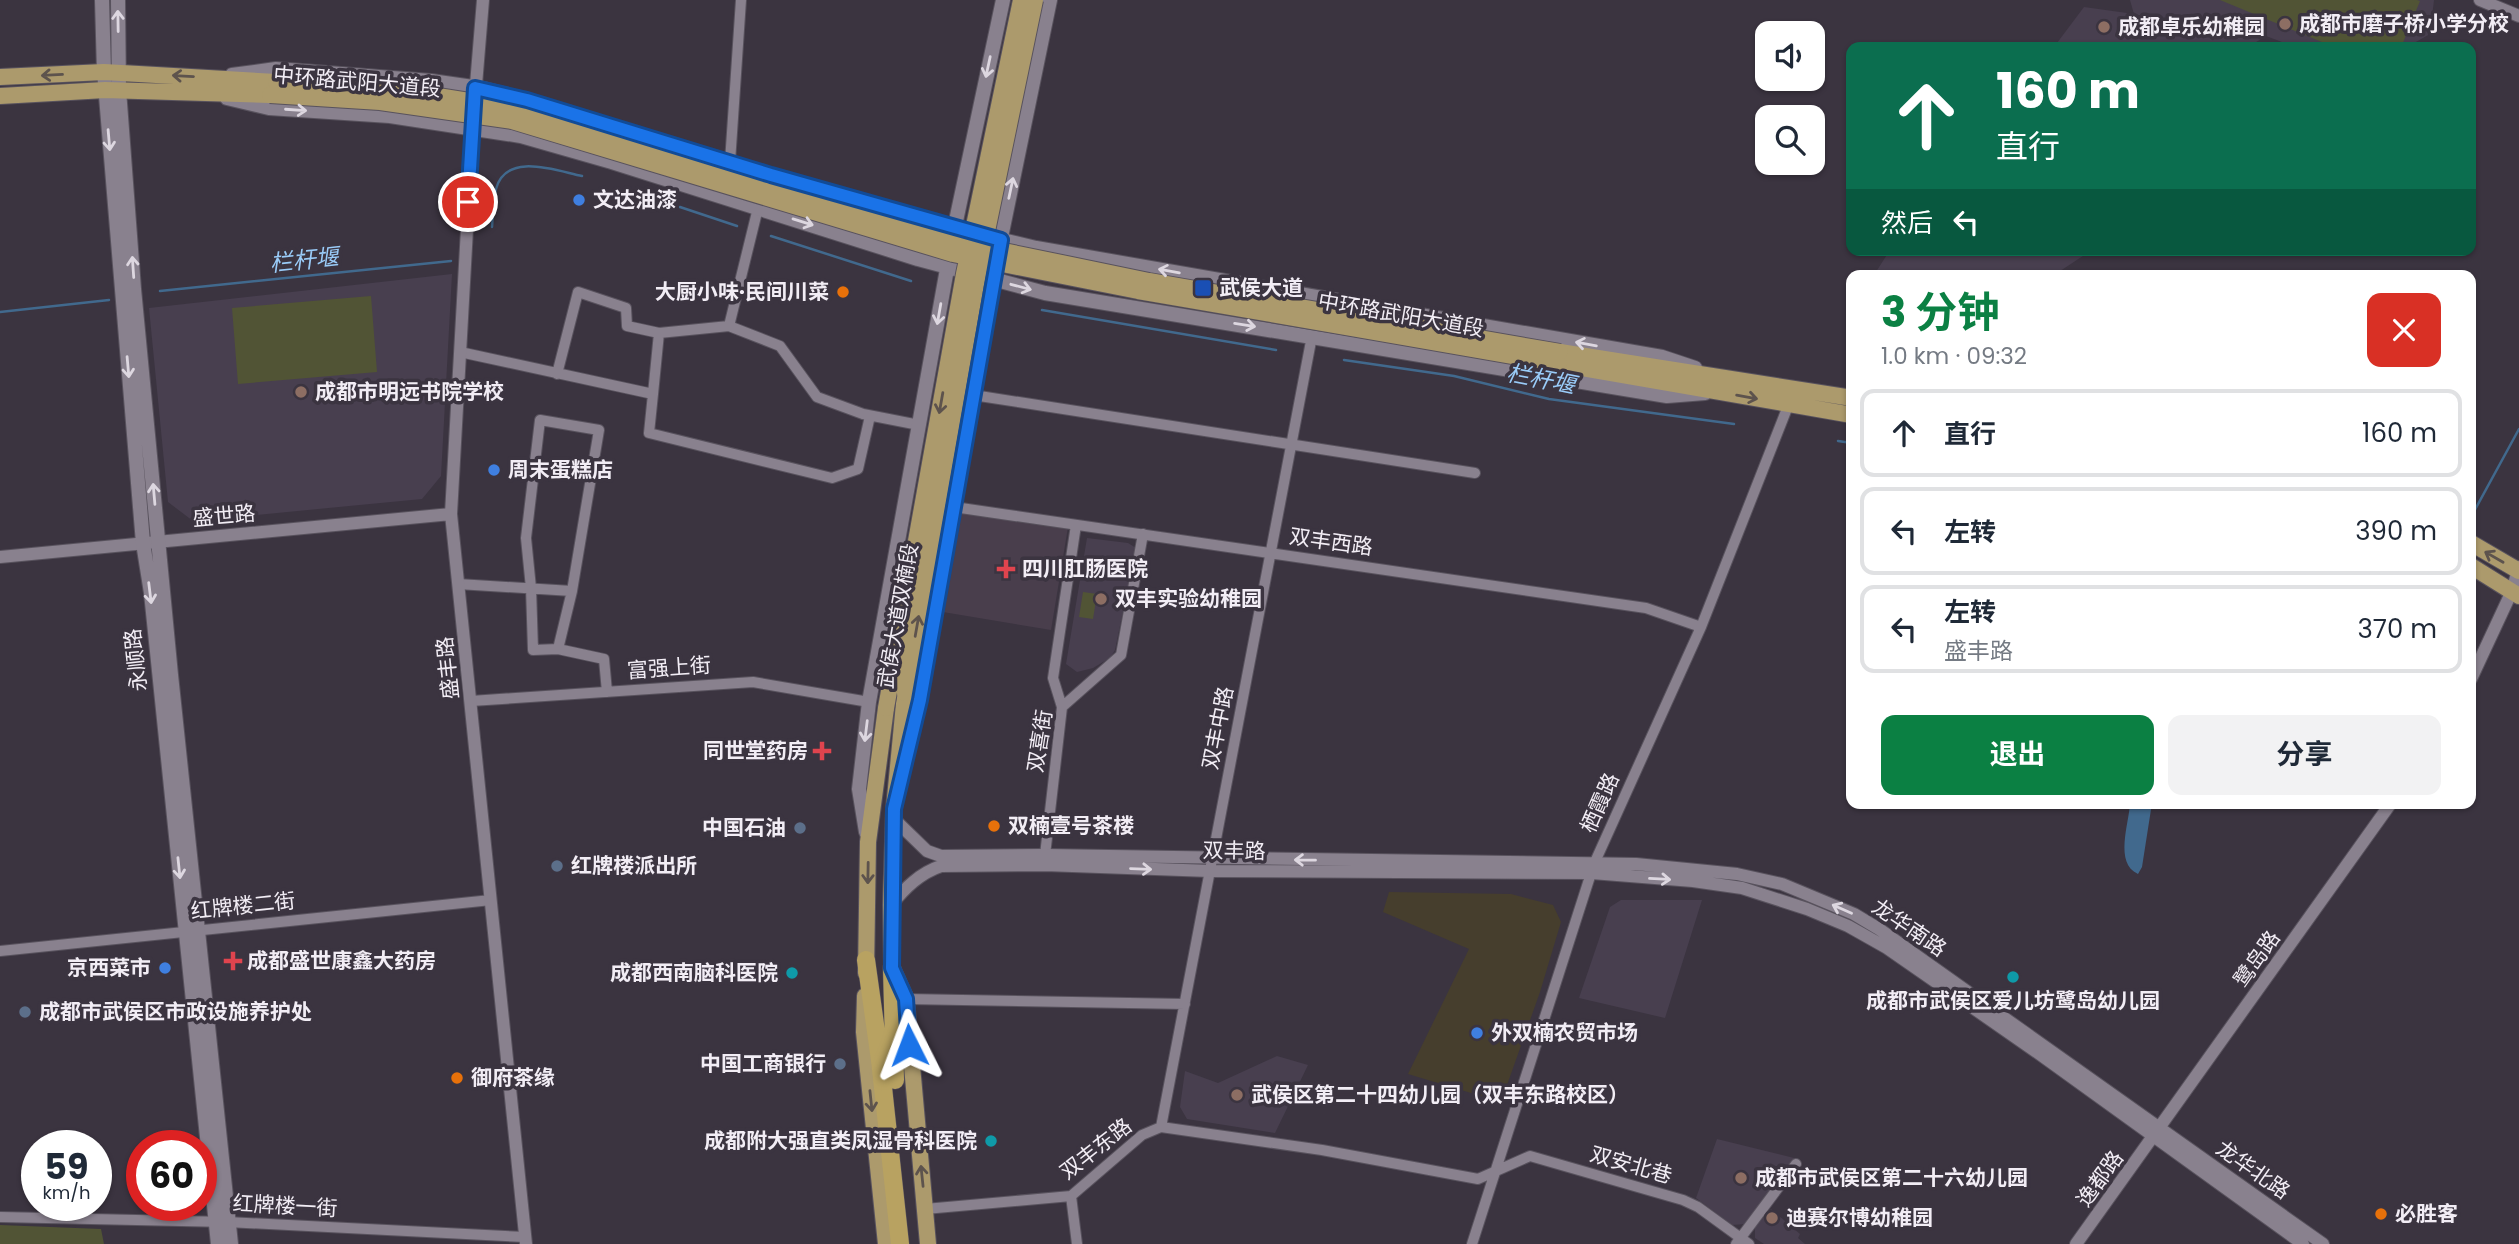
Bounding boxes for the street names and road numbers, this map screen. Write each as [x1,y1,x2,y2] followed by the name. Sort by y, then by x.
[272,60,442,103] street label: 中环路武阳大道段
[1316,286,1486,343] street label: 中环路武阳大道段
[191,498,257,533] street label: 盛世路
[1287,521,1375,562] street label: 双丰西路
[870,541,925,691] street label: 武侯大道双楠段
[118,627,153,693] street label: 永顺路
[430,635,465,701] street label: 盛丰路
[626,650,712,685] street label: 富强上街
[1195,684,1240,772] street label: 双丰中路
[1020,708,1059,774] street label: 双喜街
[1573,768,1626,837] street label: 栖霞路
[1202,835,1266,866] street label: 双丰路
[189,886,297,925] street label: 红牌楼二街
[1866,892,1952,963] street label: 龙华南路
[2227,925,2287,993] street label: 鹭岛路
[1054,1111,1138,1186] street label: 双丰东路
[2211,1134,2296,1206] street label: 龙华北路
[1587,1139,1676,1190] street label: 双安北巷
[2069,1145,2130,1213] street label: 逸都路
[232,1188,338,1223] street label: 红牌楼一街

